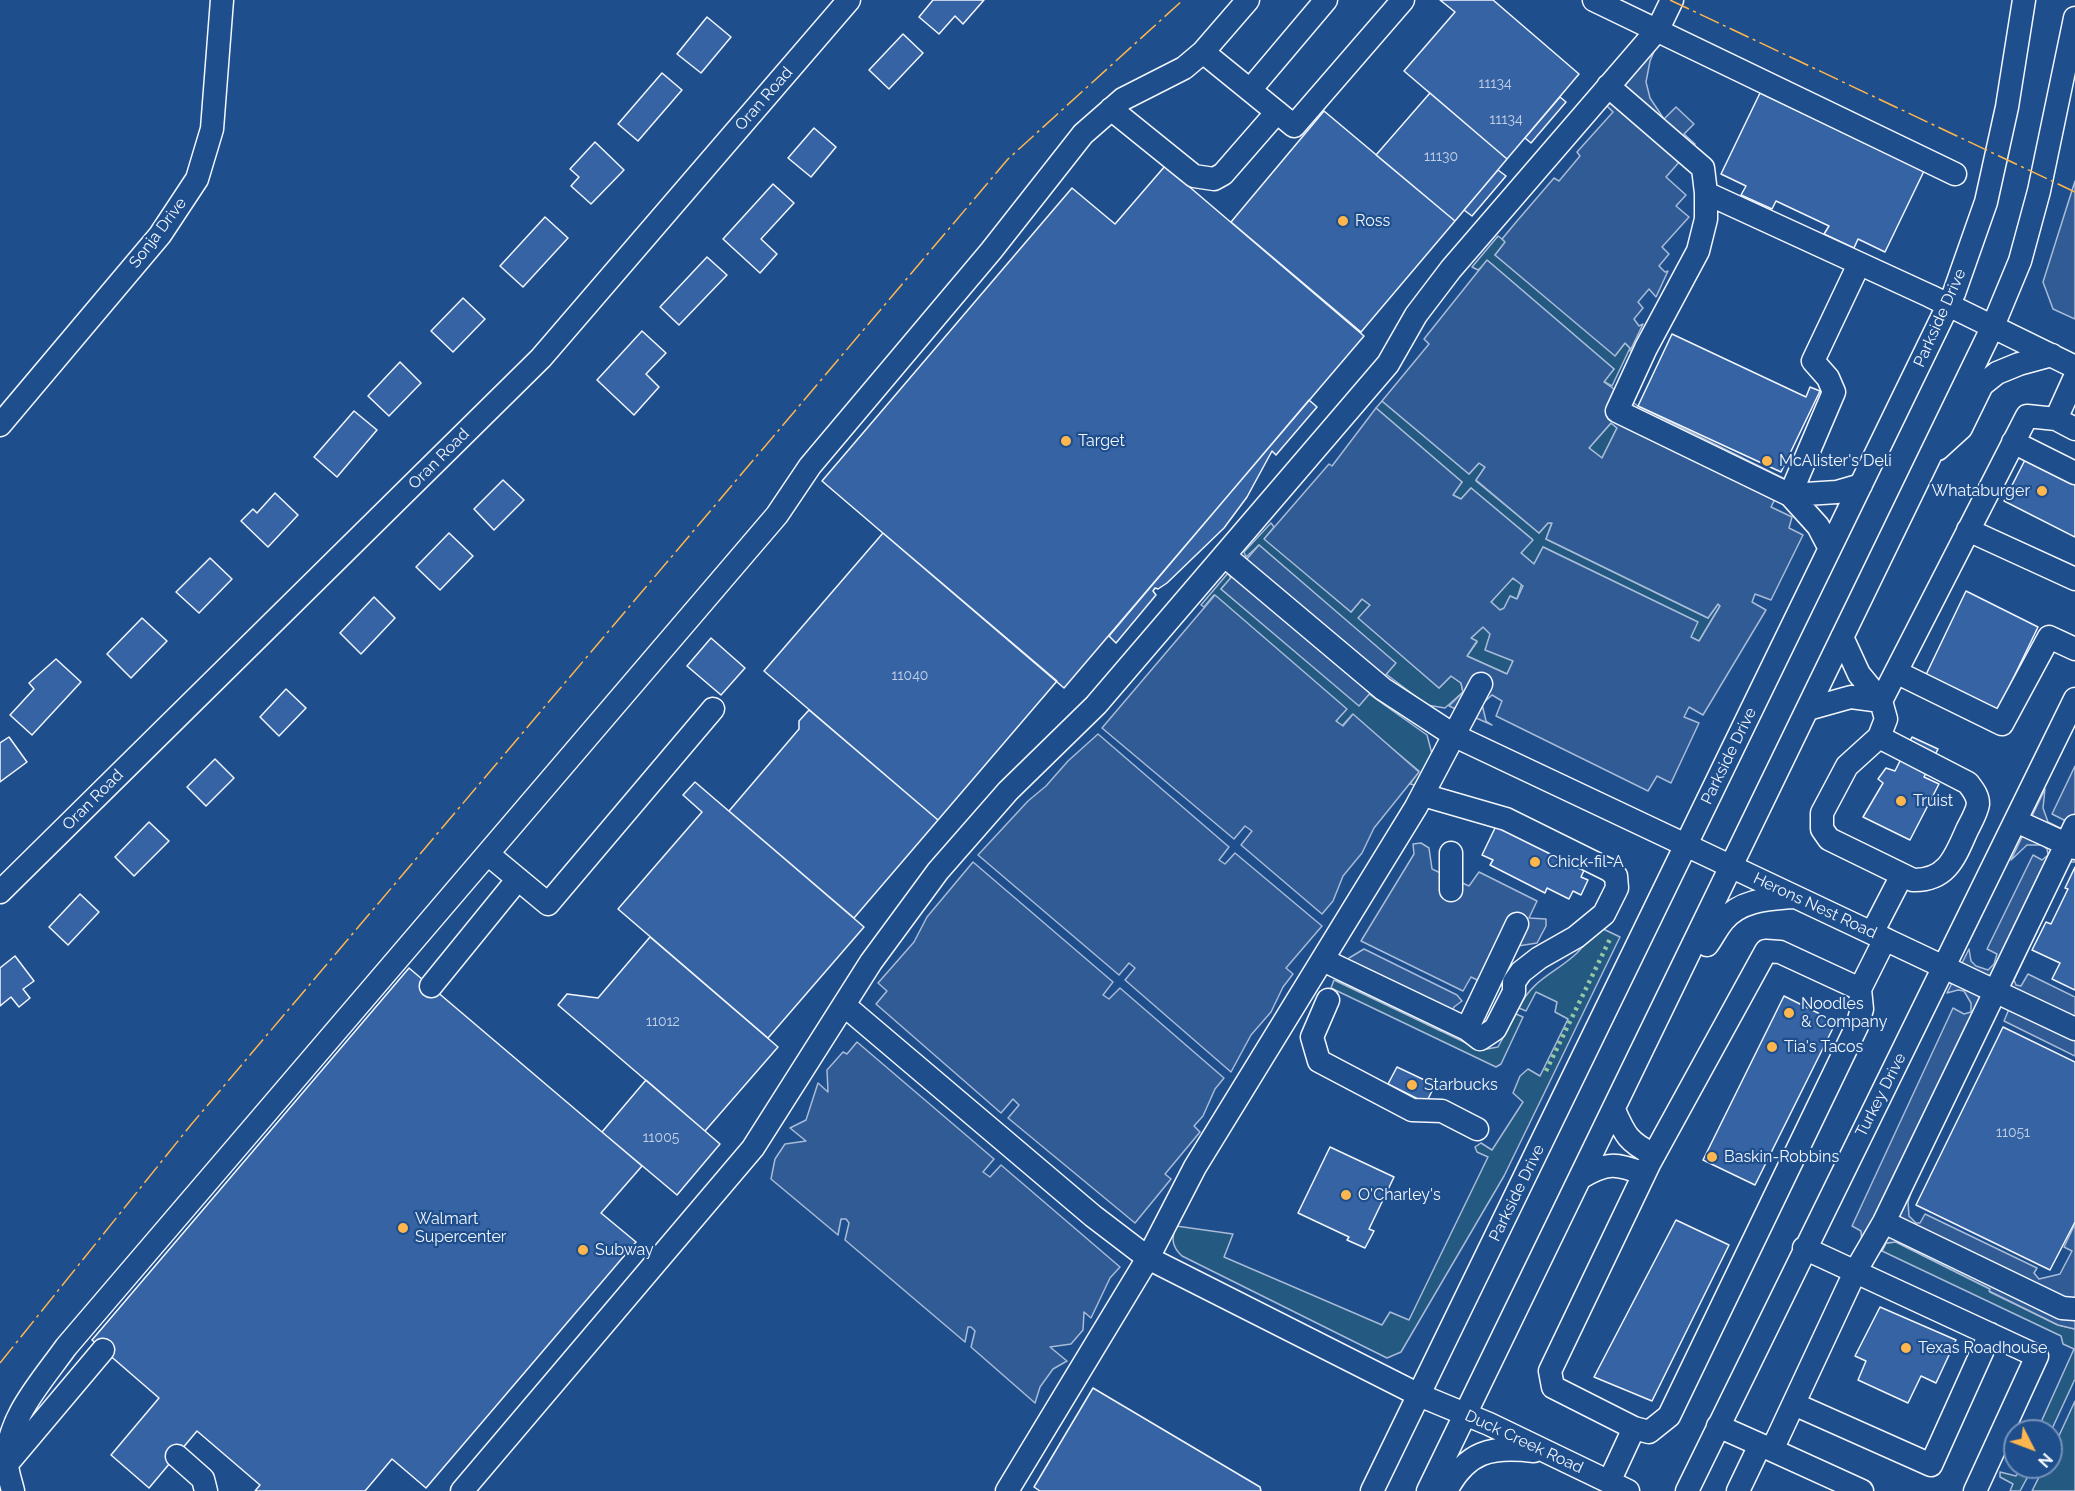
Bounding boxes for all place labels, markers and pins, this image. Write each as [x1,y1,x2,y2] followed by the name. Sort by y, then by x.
[1355,211,1390,231] place label: Ross
[1336,214,1350,228] marker: Ross
[1078,431,1125,451] place label: Target
[1059,434,1073,448] marker: Target
[1779,451,1892,471] place label: McAlister's Deli
[1760,454,1774,468] marker: McAlister's Deli
[1932,481,2030,501] place label: Whataburger
[2035,484,2049,498] marker: Whataburger
[1913,791,1953,811] place label: Truist
[1894,794,1908,808] marker: Truist
[1547,852,1624,872] place label: Chick-fil-A
[1528,855,1542,869] marker: Chick-fil-A
[1801,994,1887,1032] place label: Noodles & Company
[1782,1006,1796,1020] marker: Noodles & Company
[1784,1037,1863,1057] place label: Tia's Tacos
[1765,1040,1779,1054] marker: Tia's Tacos
[1424,1075,1498,1095] place label: Starbucks
[1405,1078,1419,1092] marker: Starbucks
[1724,1147,1839,1167] place label: Baskin-Robbins
[1705,1150,1719,1164] marker: Baskin-Robbins
[1358,1185,1441,1205] place label: O'Charley's
[1339,1188,1353,1202] marker: O'Charley's
[415,1209,506,1247] place label: Walmart Supercenter
[396,1221,410,1235] marker: Walmart Supercenter
[595,1240,654,1260] place label: Subway
[576,1243,590,1257] marker: Subway
[1918,1338,2047,1358] place label: Texas Roadhouse
[1899,1341,1913,1355] marker: Texas Roadhouse

